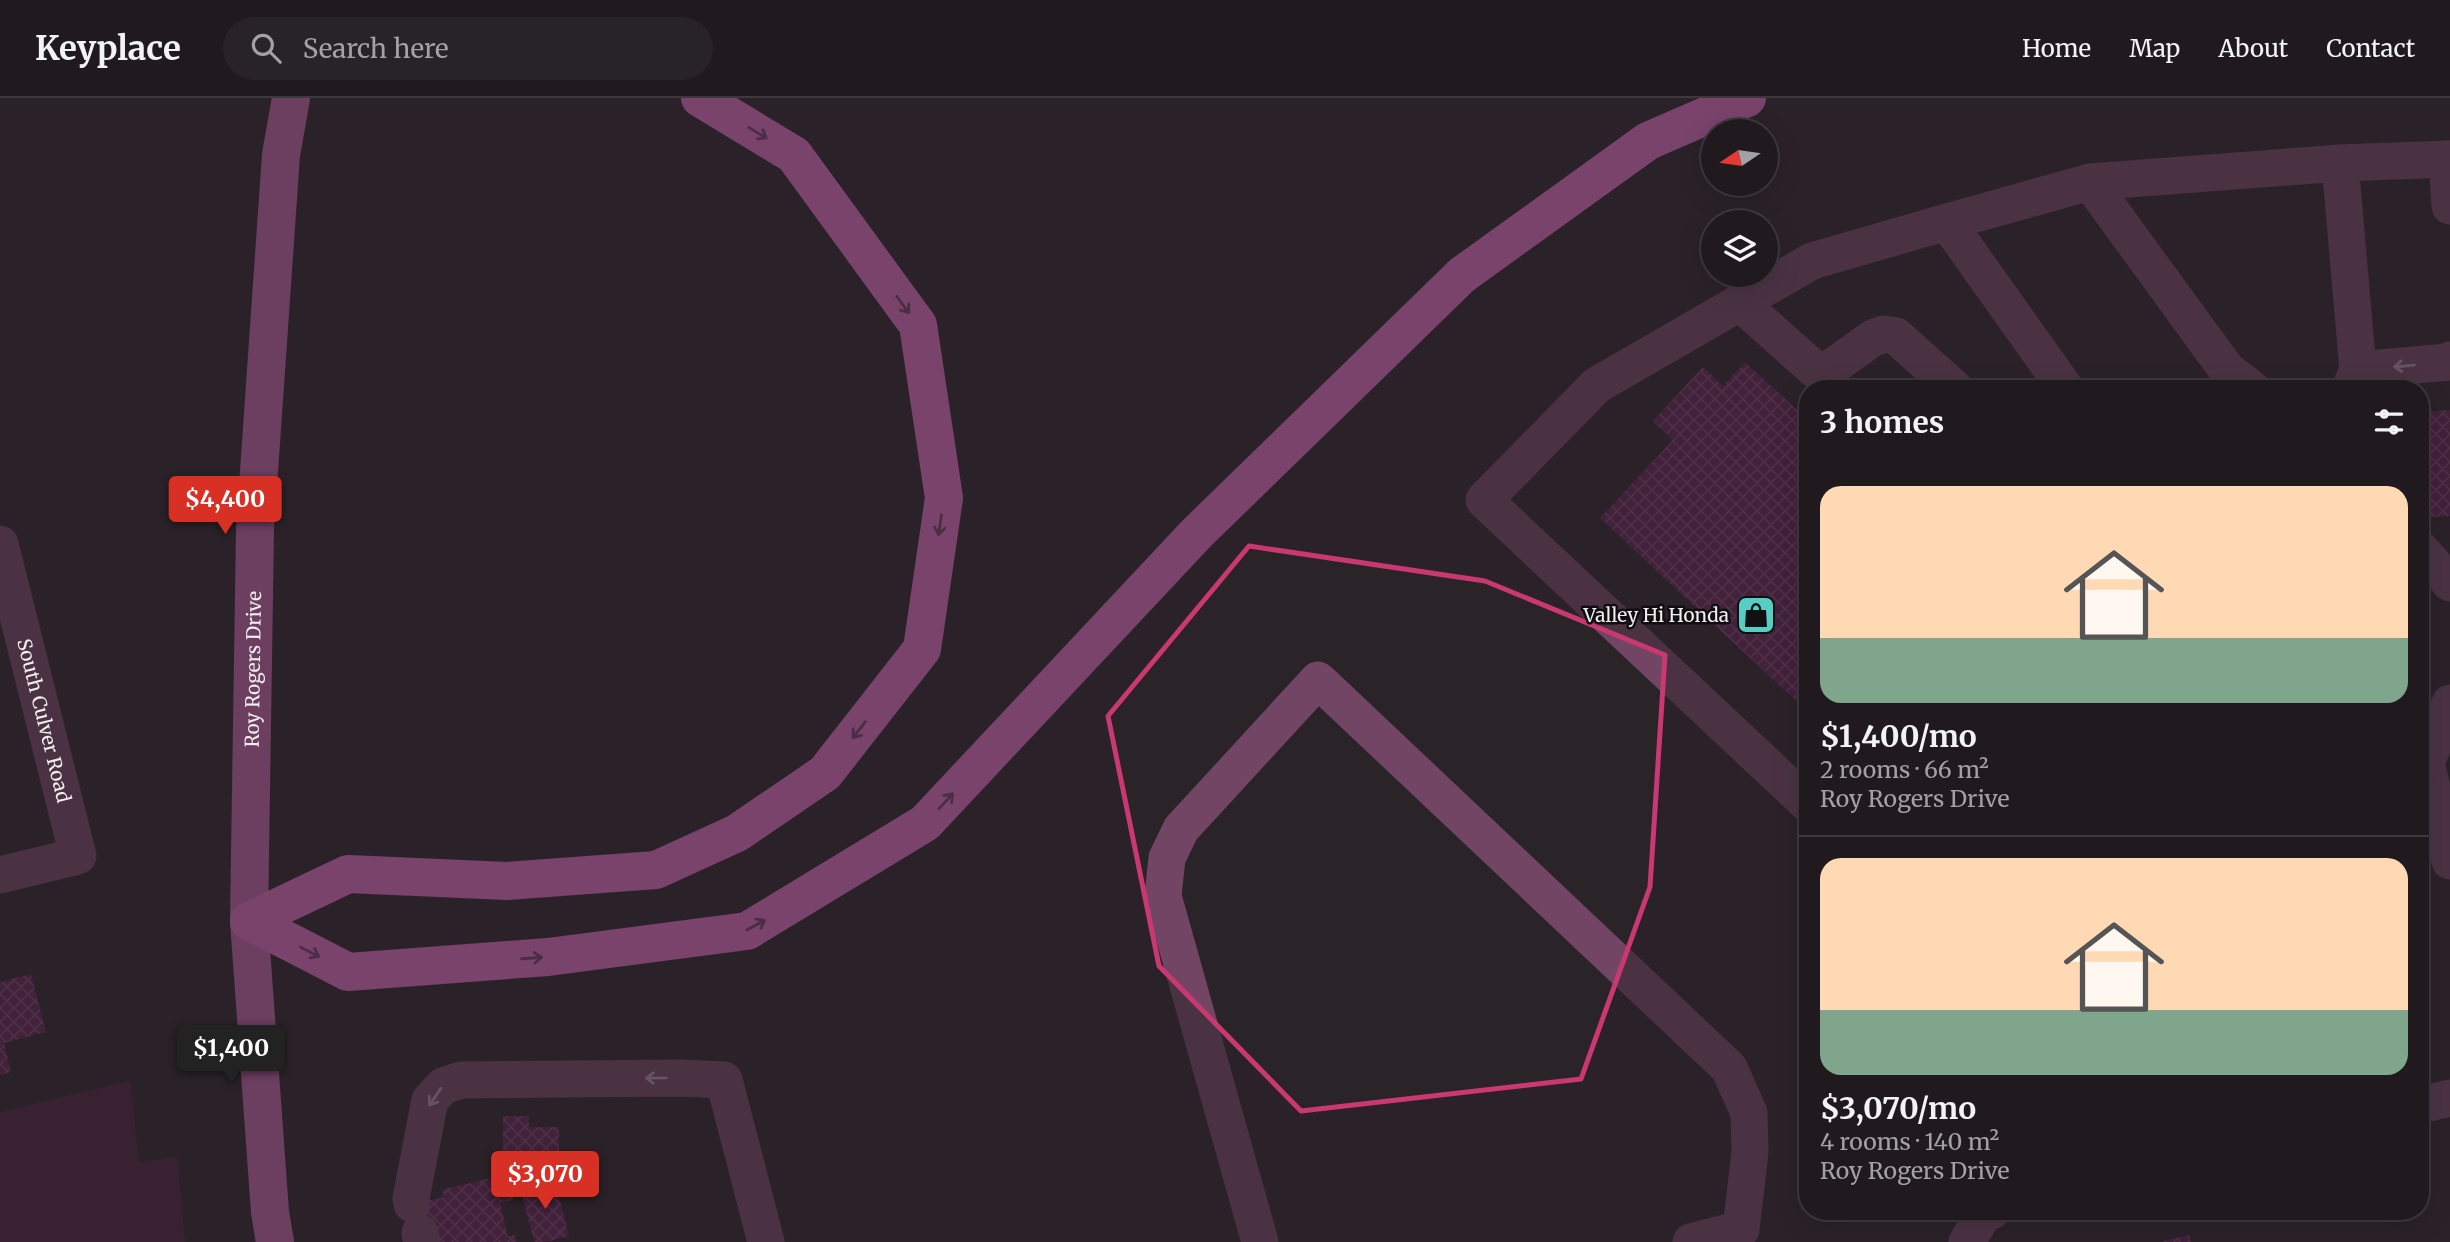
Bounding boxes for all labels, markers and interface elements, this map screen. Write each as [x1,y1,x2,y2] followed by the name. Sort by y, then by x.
[223,17,713,80] search box
[35,28,181,69] text: Keyplace
[247,29,285,67] icon: search
[303,32,449,65] text: Search here
[2022,33,2091,64] text: Home
[2129,33,2180,64] text: Map
[2218,33,2288,64] text: About
[2326,33,2415,64] text: Contact
[1701,119,1778,196] north arrow
[1701,119,1778,287] map controls
[748,127,768,141] one-way arrow
[1701,210,1778,287] button: layers
[896,295,910,314] one-way arrow
[2393,360,2416,373] one-way arrow
[1820,403,1944,441] text: 3 homes
[2370,403,2408,441] icon: filters
[168,476,282,536] pin: $4,400
[185,484,265,513] text: $4,400
[933,513,946,536] one-way arrow
[2051,532,2177,658] icon: home
[240,591,266,748] street label: Roy Rogers Drive
[1735,594,1777,636] shop icon: Valley Hi Honda
[1583,603,1729,627] place label: Valley Hi Honda
[12,636,76,805] street label: South Culver Road
[1820,717,1977,755] text: $1,400/mo
[851,720,866,738] one-way arrow
[1820,755,1989,784] text: 2 rooms · 66 m²
[1820,784,2009,813] text: Roy Rogers Drive
[937,793,954,810] one-way arrow
[2051,904,2177,1030] icon: home
[745,918,766,931] one-way arrow
[299,946,320,960] one-way arrow
[520,952,543,965] one-way arrow
[174,1026,288,1085] pin: $1,400
[193,1033,269,1062] text: $1,400
[644,1072,667,1085] one-way arrow
[428,1087,442,1106] one-way arrow
[1820,1089,1976,1127] text: $3,070/mo
[1820,1127,1999,1156] text: 4 rooms · 140 m²
[488,1152,602,1211] pin: $3,070
[1820,1156,2009,1185] text: Roy Rogers Drive
[507,1159,583,1188] text: $3,070

